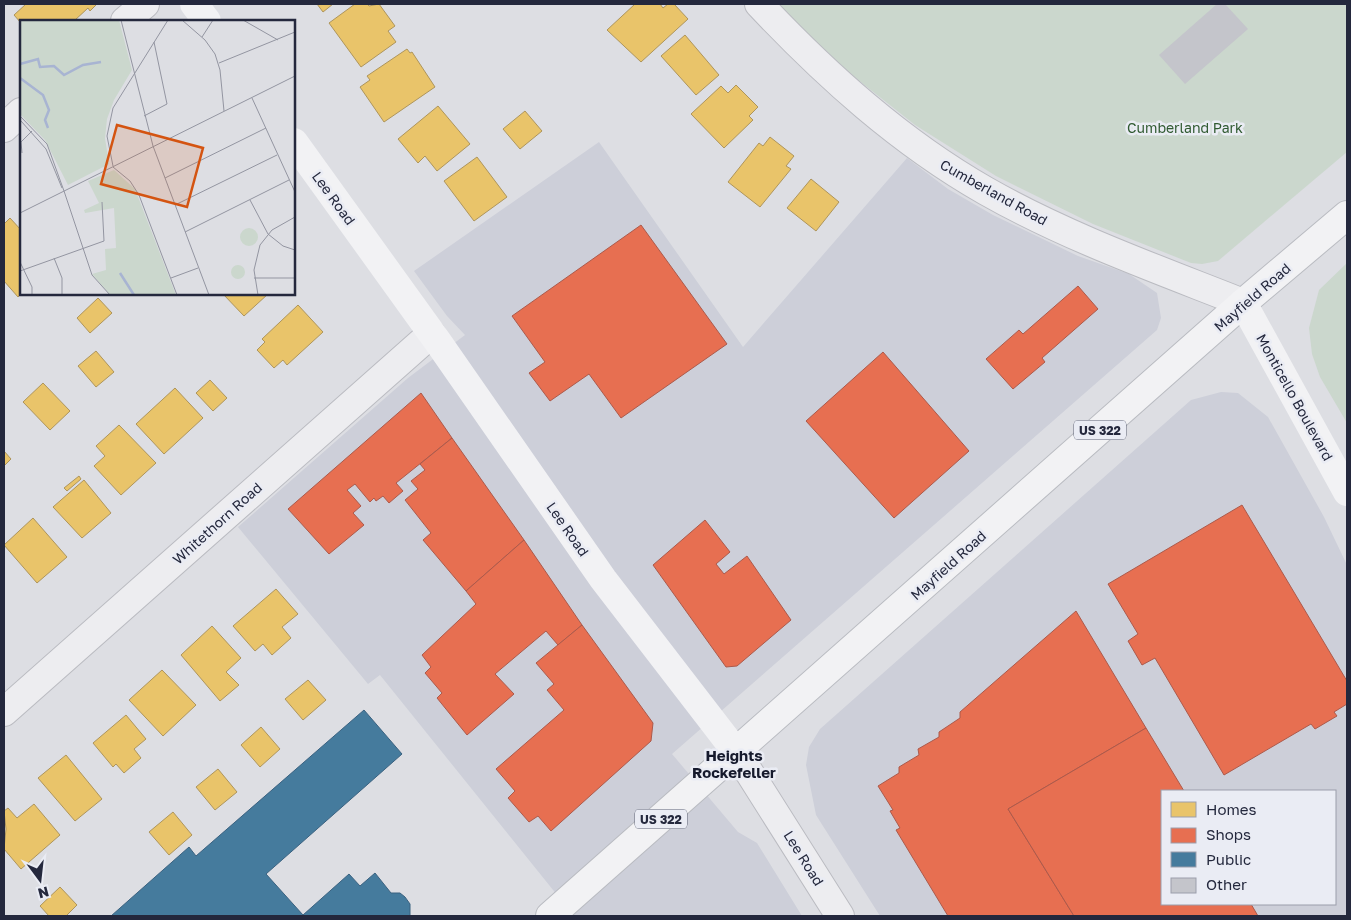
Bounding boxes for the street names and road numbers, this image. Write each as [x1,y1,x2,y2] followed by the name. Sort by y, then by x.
[937,155,1051,229] street label: Cumberland Road
[309,168,359,228] street label: Lee Road
[1210,259,1294,335] street label: Mayfield Road
[1253,331,1337,463] street label: Monticello Boulevard
[1074,420,1126,440] road number: US 322
[169,479,265,567] street label: Whitethorn Road
[543,499,593,559] street label: Lee Road
[907,527,989,603] street label: Mayfield Road
[635,810,687,829] road number: US 322
[780,827,828,889] street label: Lee Road

